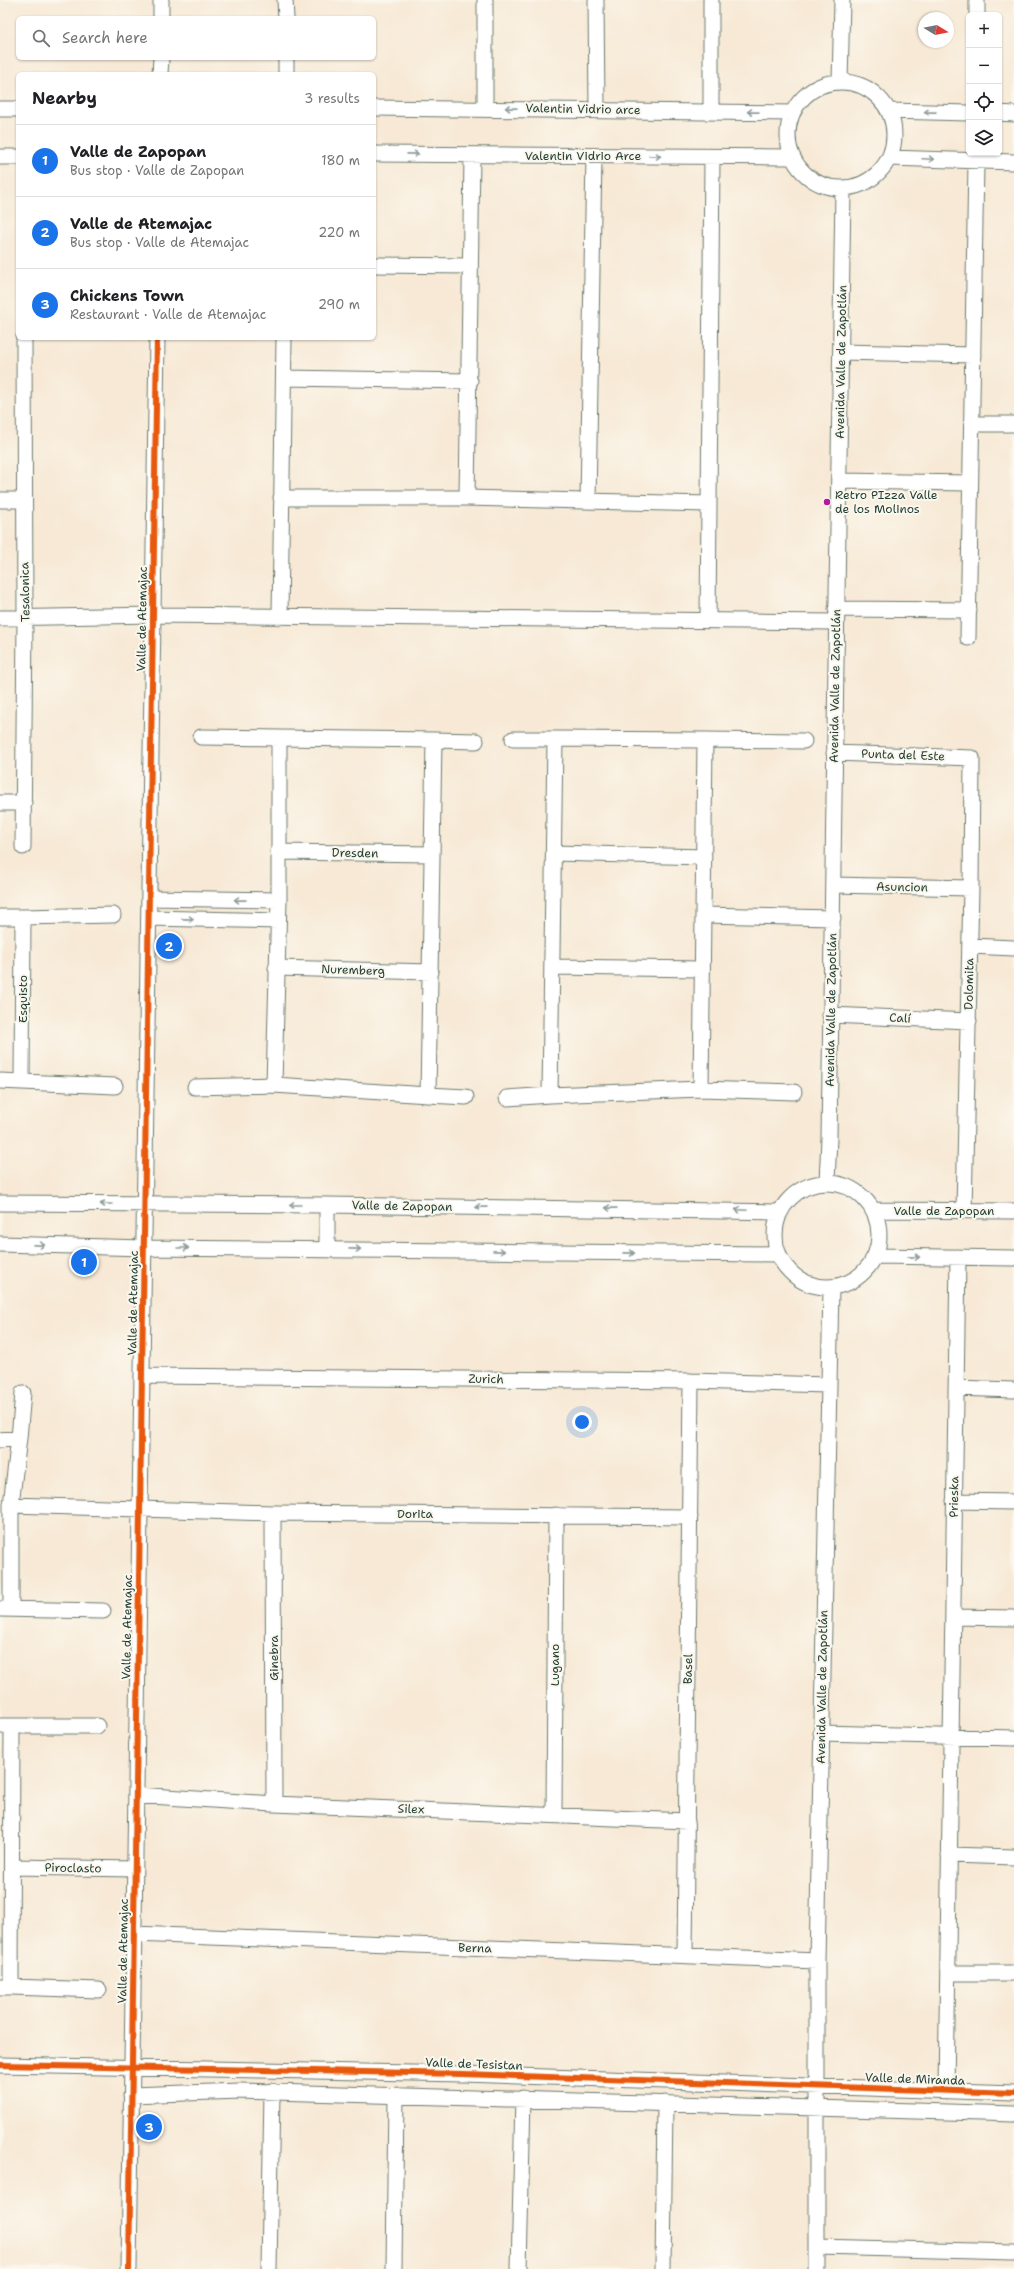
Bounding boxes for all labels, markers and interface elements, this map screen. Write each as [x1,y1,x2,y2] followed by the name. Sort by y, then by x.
[918,12,954,48] north arrow
[966,12,1002,156] map controls
[966,12,1002,48] button: +
[16,16,376,60] search box
[30,27,52,49] icon: search
[62,28,148,48] text: Search here
[966,48,1002,84] button: −
[966,84,1002,120] button: locate
[32,87,97,109] text: Nearby
[304,90,360,107] text: 3 results
[525,100,641,118] street label: Valentin Vidrio arce
[505,105,518,112] one-way arrow
[747,108,760,116] one-way arrow
[924,108,937,116] one-way arrow
[966,120,1002,156] button: layers
[70,142,206,162] text: Valle de Zapopan
[525,148,641,164] street label: Valentin Vidrio Arce
[406,150,419,158] one-way arrow
[42,152,48,169] text: 1
[321,152,360,169] text: 180 m
[648,152,661,160] one-way arrow
[921,156,934,163] one-way arrow
[70,162,244,179] text: Bus stop · Valle de Zapopan
[70,214,212,234] text: Valle de Atemajac
[40,224,50,241] text: 2
[318,224,360,241] text: 220 m
[70,234,249,251] text: Bus stop · Valle de Atemajac
[832,285,850,439] street label: Avenida Valle de Zapotlán
[70,286,184,306] text: Chickens Town
[40,296,50,313] text: 3
[318,296,360,313] text: 290 m
[70,306,266,323] text: Restaurant · Valle de Atemajac
[835,487,938,517] place label: Retro PIzza Valle de los Molinos
[822,497,832,507] marker: Retro PIzza Valle de los Molinos
[16,561,34,622] street label: Tesalonica
[133,566,151,672] street label: Valle de Atemajac
[826,609,844,763] street label: Avenida Valle de Zapotlán
[861,746,945,764] street label: Punta del Este
[332,845,378,861] street label: Dresden
[876,879,928,895] street label: Asuncion
[234,896,247,904] one-way arrow
[181,915,194,923] one-way arrow
[156,931,182,961] pin: 2
[822,933,840,1087] street label: Avenida Valle de Zapotlán
[961,958,977,1010] street label: Dolomita
[321,961,385,979] street label: Nuremberg
[15,975,31,1023] street label: Esquisto
[889,1009,912,1027] street label: Calí
[351,1197,453,1215] street label: Valle de Zapopan
[100,1200,113,1208] one-way arrow
[289,1201,302,1209] one-way arrow
[475,1203,488,1211] one-way arrow
[894,1203,994,1219] street label: Valle de Zapopan
[605,1204,618,1212] one-way arrow
[735,1206,748,1213] one-way arrow
[32,1242,45,1249] one-way arrow
[176,1244,189,1252] one-way arrow
[348,1246,361,1253] one-way arrow
[71,1247,97,1277] pin: 1
[492,1247,505,1255] one-way arrow
[622,1249,635,1256] one-way arrow
[124,1250,142,1356] street label: Valle de Atemajac
[907,1253,920,1261] one-way arrow
[468,1371,504,1387] street label: Zurich
[572,1412,592,1432] your location
[946,1476,962,1518] street label: Prieska
[397,1506,433,1522] street label: Dorita
[118,1574,136,1680] street label: Valle de Atemajac
[813,1610,831,1764] street label: Avenida Valle de Zapotlán
[266,1635,282,1681] street label: Ginebra
[547,1644,563,1686] street label: Lugano
[680,1653,696,1684] street label: Basel
[397,1801,425,1817] street label: Silex
[44,1860,102,1876] street label: Piroclasto
[114,1898,132,2004] street label: Valle de Atemajac
[458,1939,493,1957] street label: Berna
[425,2054,523,2074] street label: Valle de Tesistan
[865,2069,966,2089] street label: Valle de Miranda
[136,2112,162,2142] pin: 3

